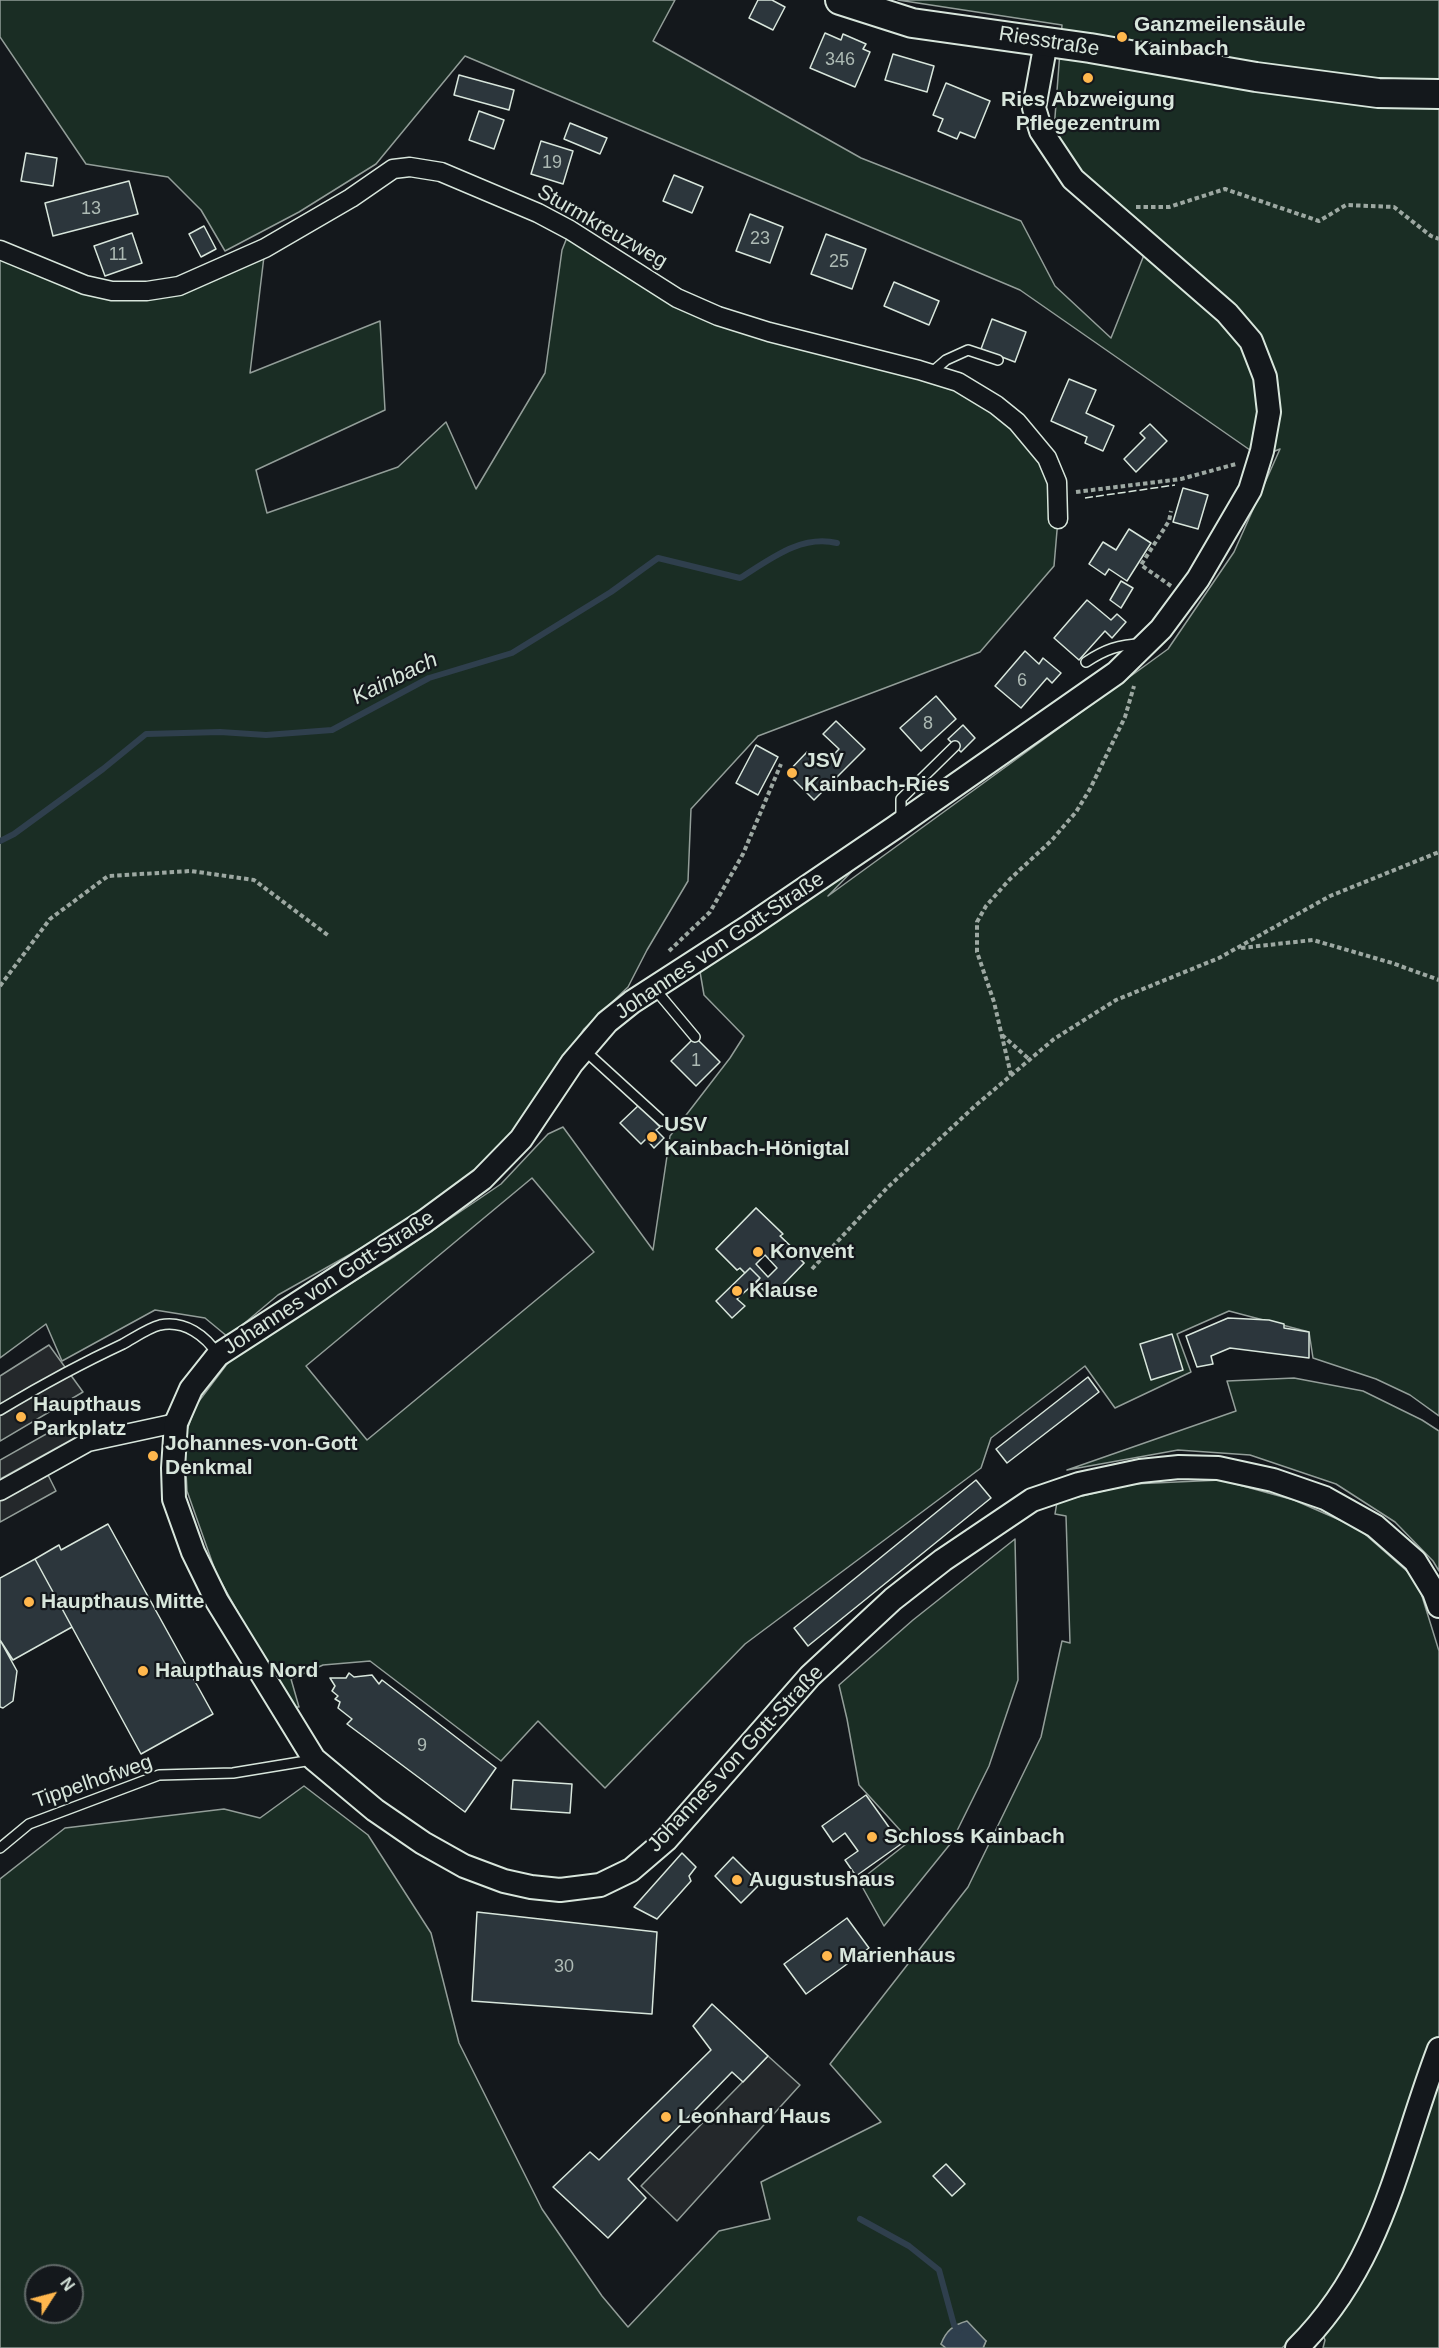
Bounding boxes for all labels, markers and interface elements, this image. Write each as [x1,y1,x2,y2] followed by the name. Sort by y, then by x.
[1134,12,1306,62] place label: Ganzmeilensäule Kainbach
[997,22,1101,62] street label: Riesstraße
[1115,30,1129,44] marker: Ganzmeilensäule Kainbach
[825,49,855,71] house number: 346
[1081,71,1095,85] marker: Ries Abzweigung Pflegezentrum
[1001,87,1175,137] place label: Ries Abzweigung Pflegezentrum
[542,152,562,174] house number: 19
[533,180,671,274] street label: Sturmkreuzweg
[81,198,101,220] house number: 13
[750,228,770,250] house number: 23
[109,244,127,266] house number: 11
[829,251,849,273] house number: 25
[348,647,442,711] water label: Kainbach
[1017,670,1027,692] house number: 6
[923,713,933,735] house number: 8
[804,748,950,798] place label: JSV Kainbach-Ries
[785,766,799,780] marker: JSV Kainbach-Ries
[611,867,829,1025] street label: Johannes von Gott-Straße
[691,1050,701,1072] house number: 1
[664,1112,850,1162] place label: USV Kainbach-Hönigtal
[645,1130,659,1144] marker: USV Kainbach-Hönigtal
[219,1205,439,1361] street label: Johannes von Gott-Straße
[770,1239,854,1265] place label: Konvent
[751,1245,765,1259] marker: Konvent
[749,1278,818,1304] place label: Klause
[730,1284,744,1298] marker: Klause
[33,1392,142,1442] place label: Haupthaus Parkplatz
[14,1410,28,1424] marker: Haupthaus Parkplatz
[165,1431,357,1481] place label: Johannes-von-Gott Denkmal
[146,1449,160,1463] marker: Johannes-von-Gott Denkmal
[41,1589,204,1615] place label: Haupthaus Mitte
[22,1595,36,1609] marker: Haupthaus Mitte
[155,1658,318,1684] place label: Haupthaus Nord
[643,1660,829,1858] street label: Johannes von Gott-Straße
[136,1664,150,1678] marker: Haupthaus Nord
[417,1735,427,1757] house number: 9
[30,1750,156,1814] street label: Tippelhofweg
[884,1824,1065,1850] place label: Schloss Kainbach
[865,1830,879,1844] marker: Schloss Kainbach
[749,1867,895,1893] place label: Augustushaus
[730,1873,744,1887] marker: Augustushaus
[839,1943,956,1969] place label: Marienhaus
[820,1949,834,1963] marker: Marienhaus
[554,1956,574,1978] house number: 30
[678,2104,831,2130] place label: Leonhard Haus
[659,2110,673,2124] marker: Leonhard Haus
[24,2264,84,2324] north arrow
[57,2275,78,2294] text: N

